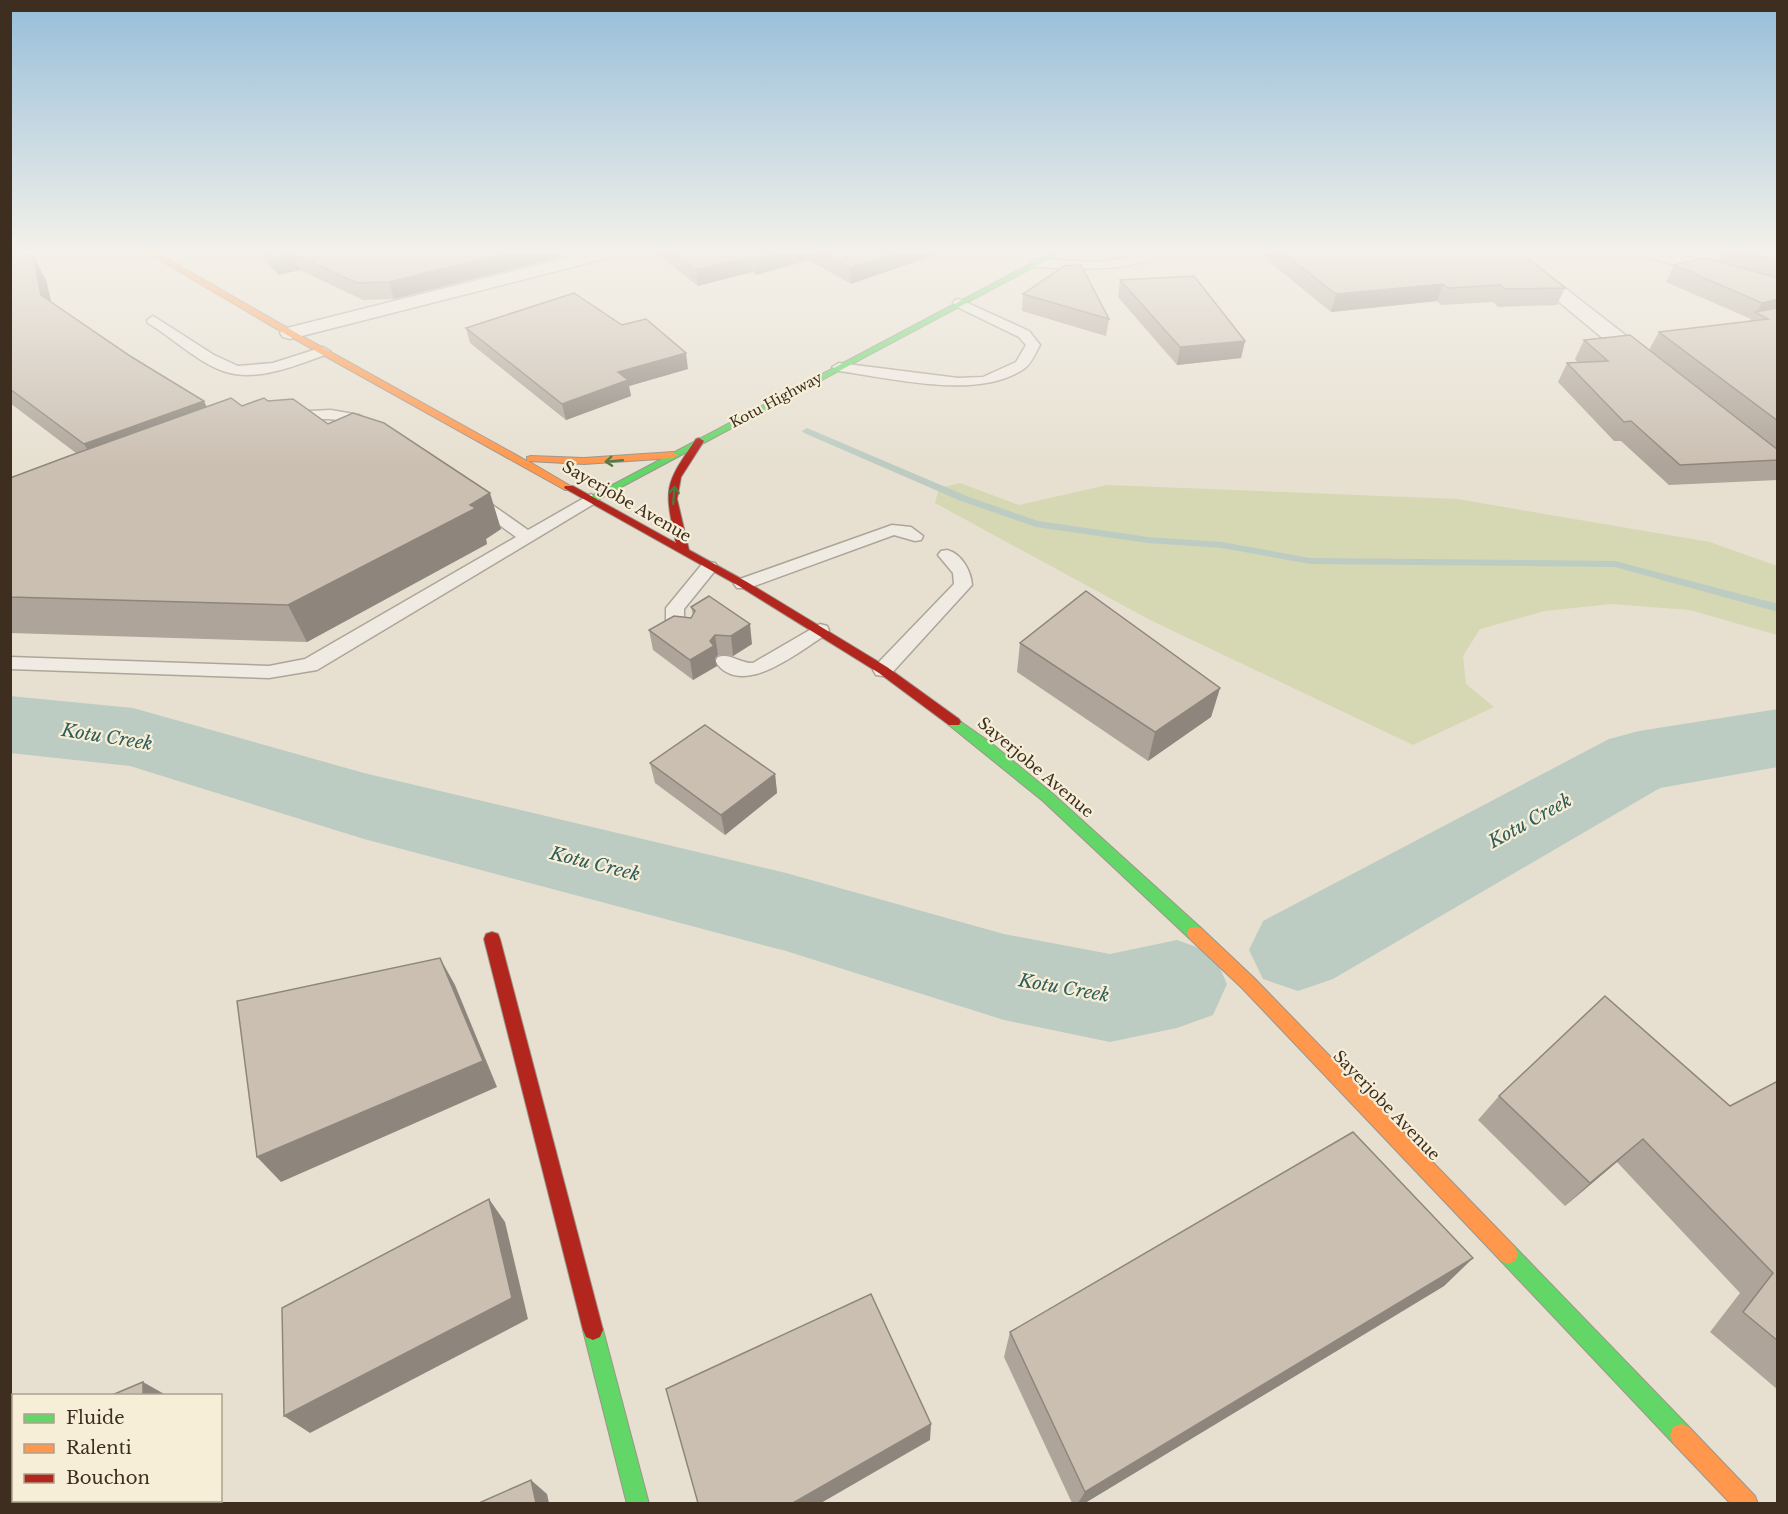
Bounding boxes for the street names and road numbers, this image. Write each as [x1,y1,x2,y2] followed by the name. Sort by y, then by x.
[727,368,825,432] street label: Kotu Highway
[559,456,695,546] street label: Sayerjobe Avenue
[974,713,1098,821] street label: Sayerjobe Avenue
[1329,1046,1445,1164] street label: Sayerjobe Avenue

